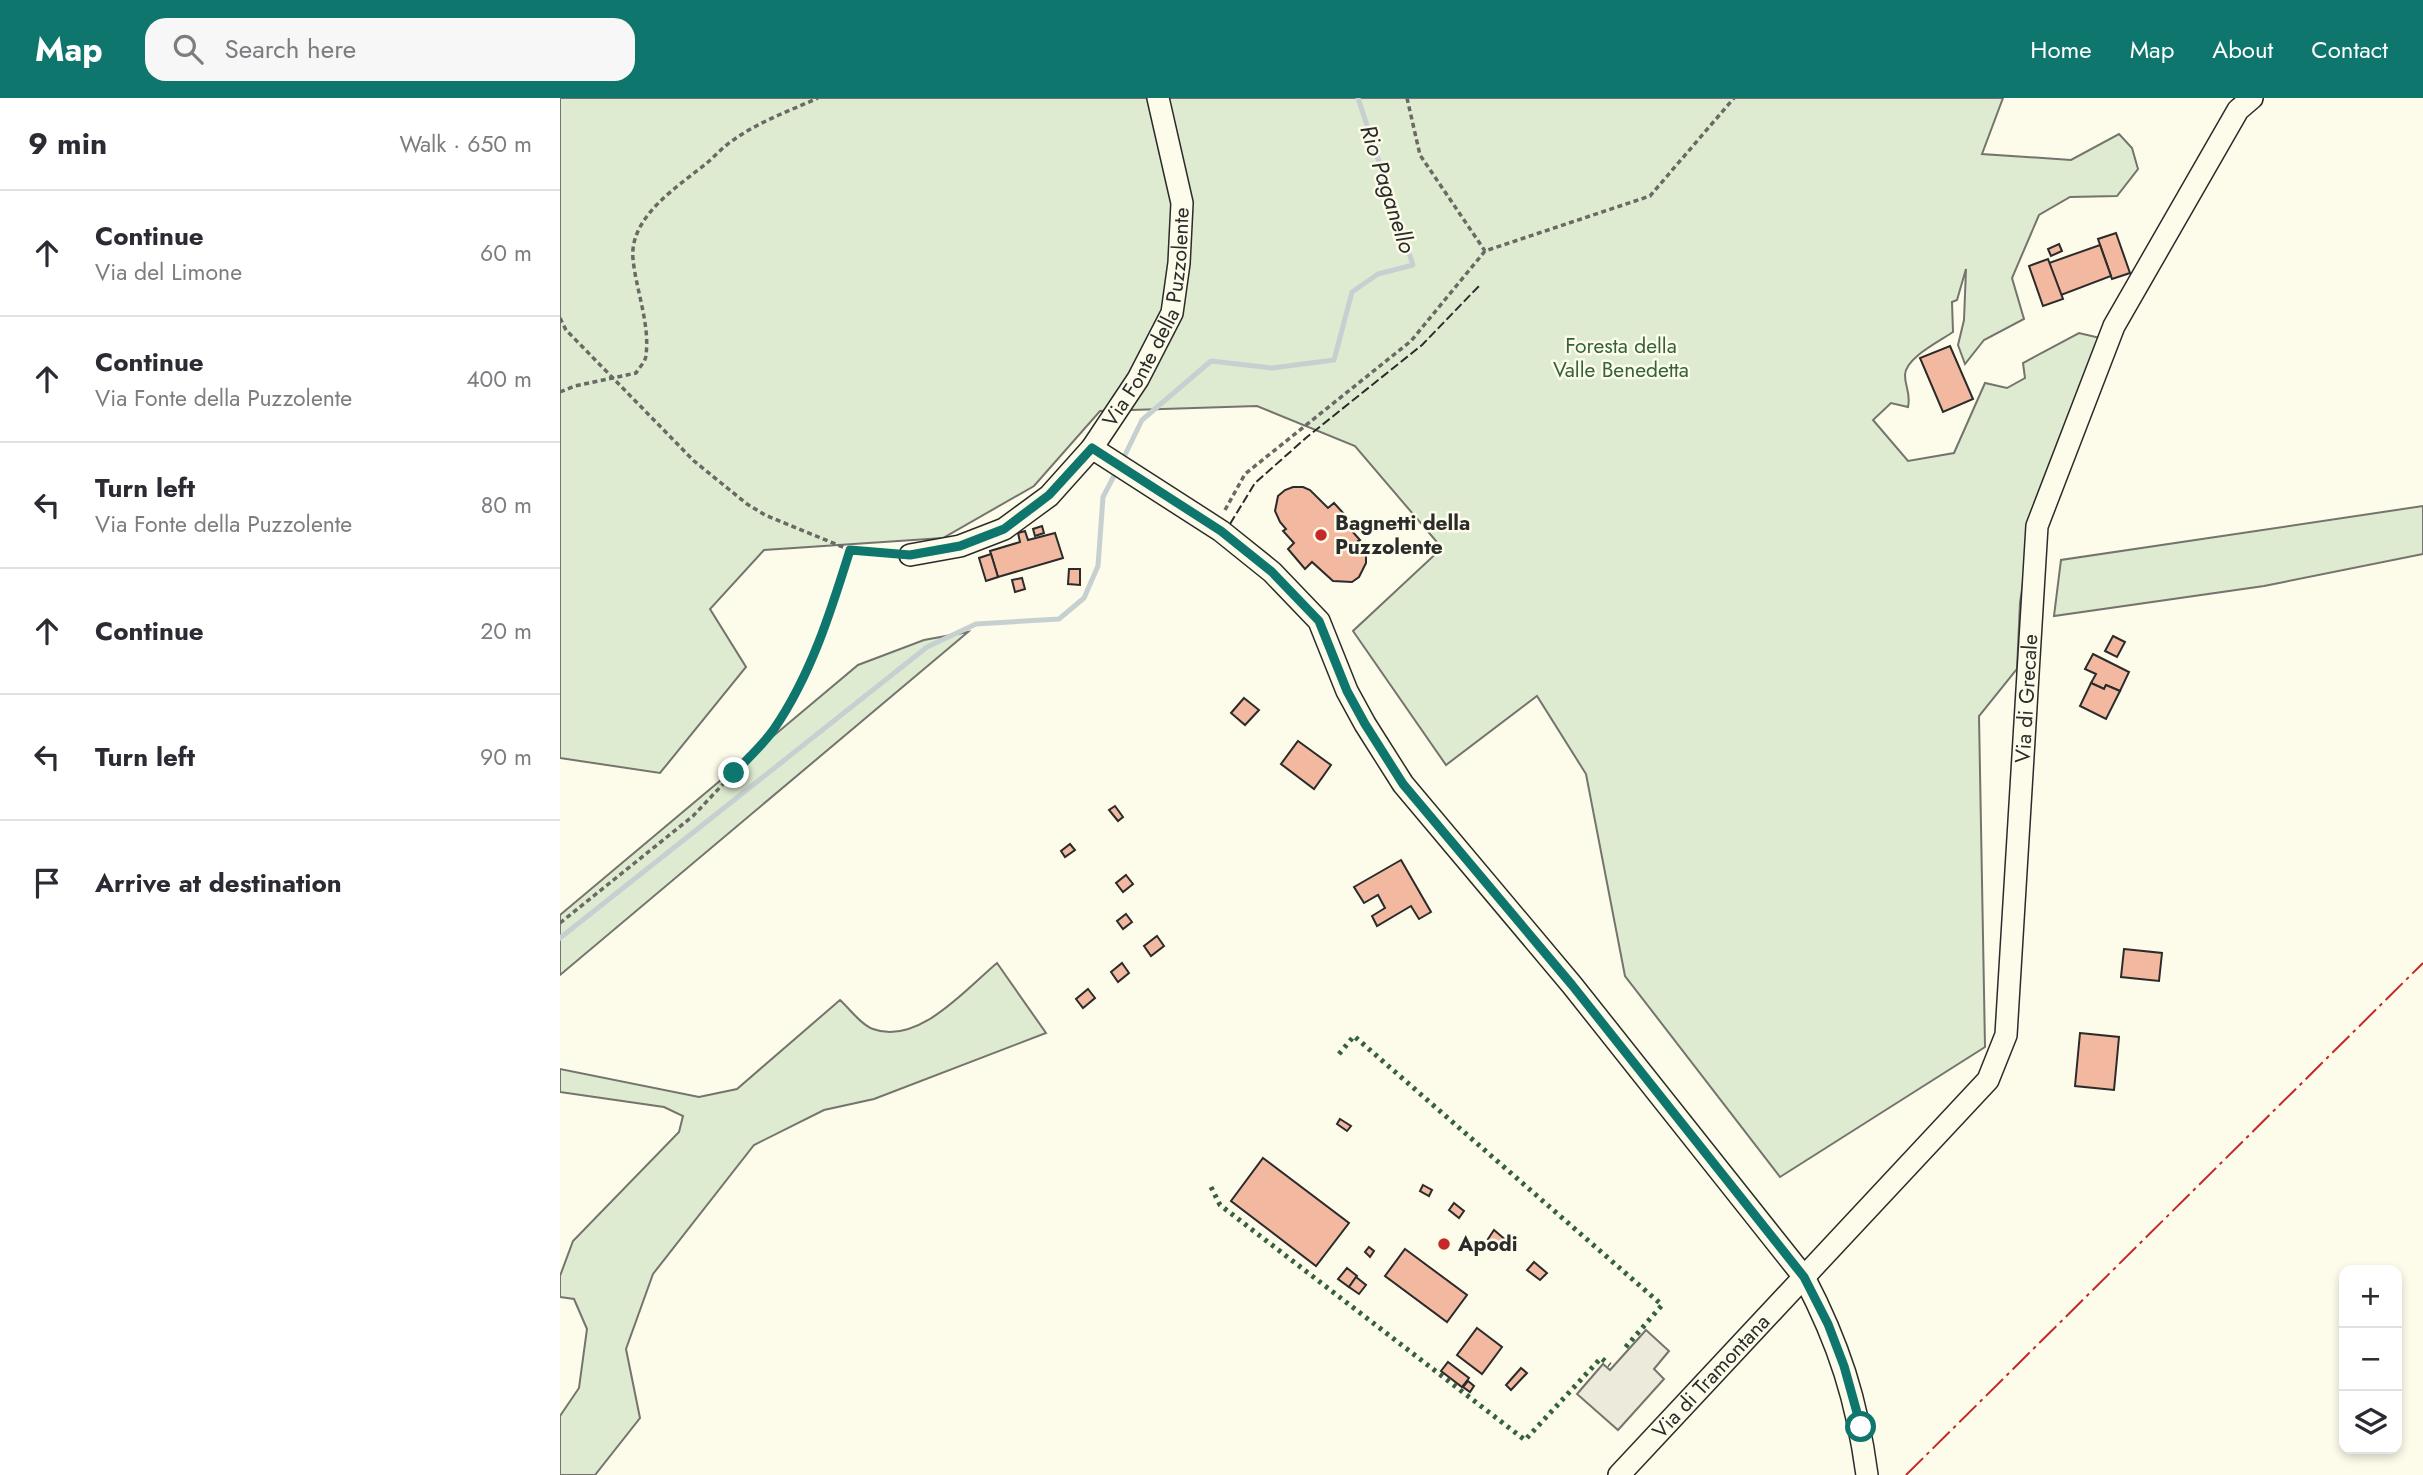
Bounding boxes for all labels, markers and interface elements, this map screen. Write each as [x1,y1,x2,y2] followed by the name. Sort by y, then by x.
[145,18,635,81] search box
[35,26,103,73] text: Map
[169,30,207,68] icon: search
[225,30,356,68] text: Search here
[2030,32,2092,67] text: Home
[2130,32,2174,67] text: Map
[2212,32,2273,67] text: About
[2311,32,2388,67] text: Contact
[1351,121,1425,258] water label: Rio Paganello
[28,122,107,165] text: 9 min
[399,127,532,161] text: Walk · 650 m
[1095,206,1197,433] street label: Via Fonte della Puzzolente
[95,217,204,255] text: Continue
[28,234,66,272] icon: ahead
[480,236,532,270] text: 60 m
[95,255,242,289] text: Via del Limone
[1553,331,1689,385] park label: Foresta della Valle Benedetta
[95,343,204,381] text: Continue
[28,360,66,398] icon: ahead
[466,362,532,396] text: 400 m
[95,381,352,415] text: Via Fonte della Puzzolente
[95,469,195,507] text: Turn left
[28,486,66,524] icon: left
[481,488,532,522] text: 80 m
[95,507,352,541] text: Via Fonte della Puzzolente
[1335,508,1470,562] place label: Bagnetti della Puzzolente
[1313,527,1329,543] marker: Bagnetti della Puzzolente
[28,612,66,650] icon: ahead
[95,612,204,650] text: Continue
[480,614,532,648] text: 20 m
[2008,633,2045,764] street label: Via di Grecale
[28,738,66,776] icon: left
[95,738,195,776] text: Turn left
[480,740,532,774] text: 90 m
[718,757,749,788] route end
[28,864,66,902] icon: arrive
[95,864,342,902] text: Arrive at destination
[1457,1229,1518,1259] place label: Apodi
[1436,1236,1452,1252] marker: Apodi
[2339,1265,2402,1454] map controls
[2339,1265,2402,1328] button: +
[1646,1308,1777,1445] street label: Via di Tramontana
[2339,1328,2402,1391] button: −
[2339,1391,2402,1454] button: layers
[1845,1411,1876,1442] route start

